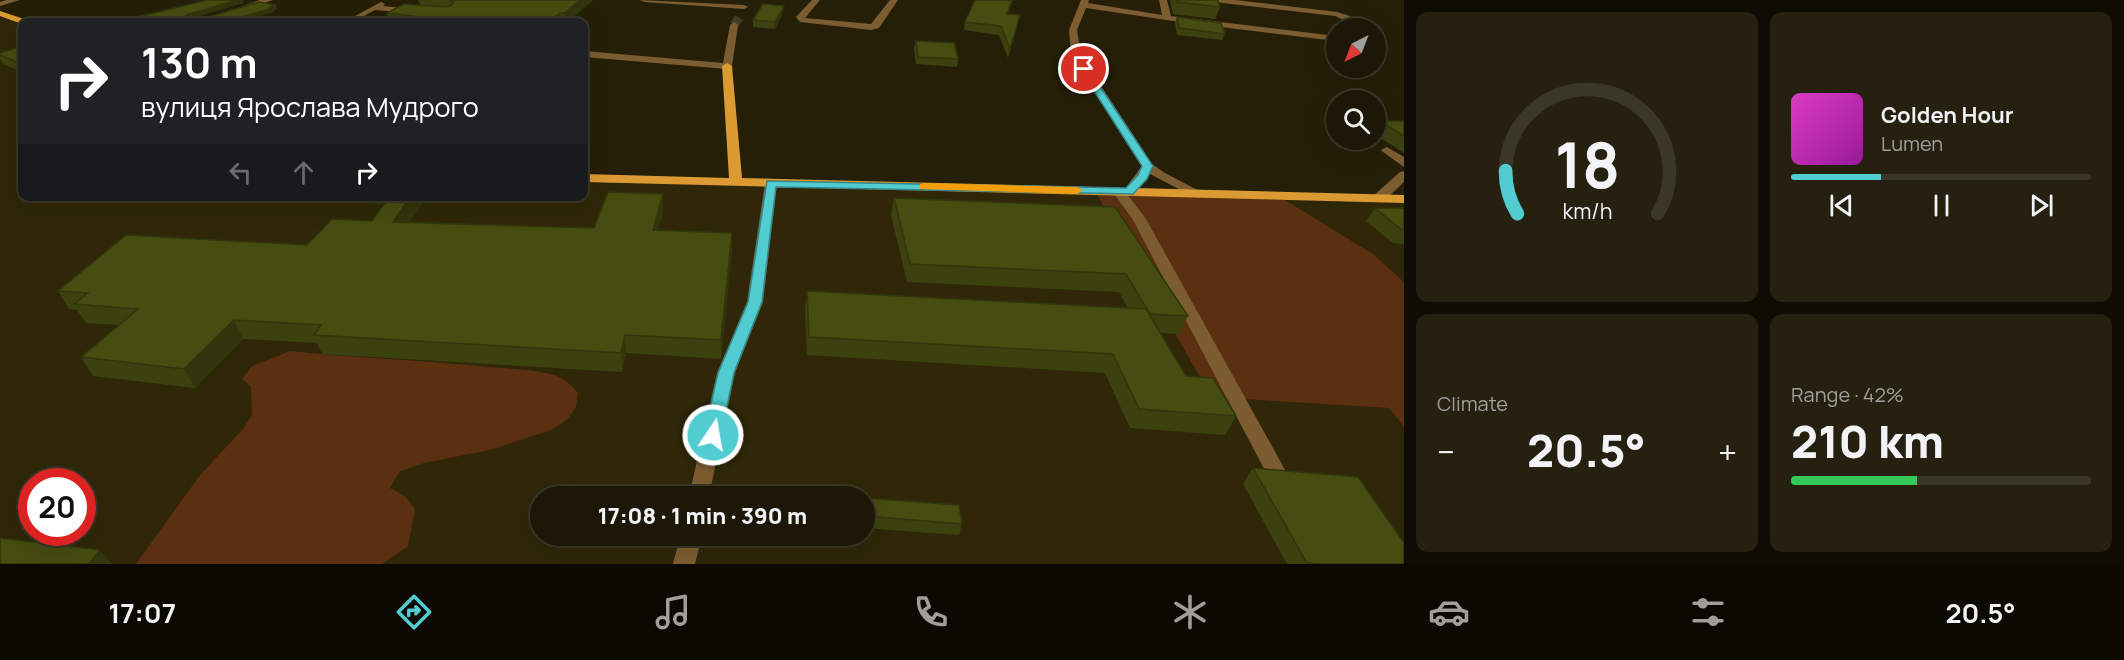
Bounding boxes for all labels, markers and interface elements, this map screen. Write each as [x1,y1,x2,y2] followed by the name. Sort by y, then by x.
[1326,18,1386,78] north arrow
[1326,18,1386,150] map controls
[141,33,258,91] text: 130 m
[42,42,120,120] icon: right
[1058,43,1109,94] pin
[1067,52,1100,85] icon: arrive
[141,88,479,125] text: вулиця Ярослава Мудрого
[1326,90,1386,150] button: search
[1881,100,2014,130] text: Golden Hour
[1554,121,1620,207] text: 18
[1881,130,1943,157] text: Lumen
[224,156,257,189] icon: left
[287,156,320,189] icon: ahead
[350,156,383,189] icon: right
[1825,189,1858,222] icon: previous
[1925,189,1958,222] icon: pause
[2025,189,2058,222] icon: next
[1562,197,1612,226] text: km/h
[1791,381,1904,408] text: Range · 42%
[1437,390,1508,417] text: Climate
[681,403,745,467] position arrow
[1791,410,1944,472] text: 210 km
[1527,419,1646,481] text: 20.5°
[1437,429,1455,474] text: −
[1718,429,1737,474] text: +
[18,468,96,546] speed limit sign: 20
[598,501,807,531] text: 17:08 · 1 min · 390 m
[393,591,435,633] icon: directions
[652,591,694,633] icon: music
[910,591,952,633] icon: phone
[1169,591,1211,633] icon: climate
[1428,591,1470,633] icon: car
[1687,591,1729,633] icon: filters
[108,594,176,631] text: 17:07
[1946,594,2016,631] text: 20.5°

